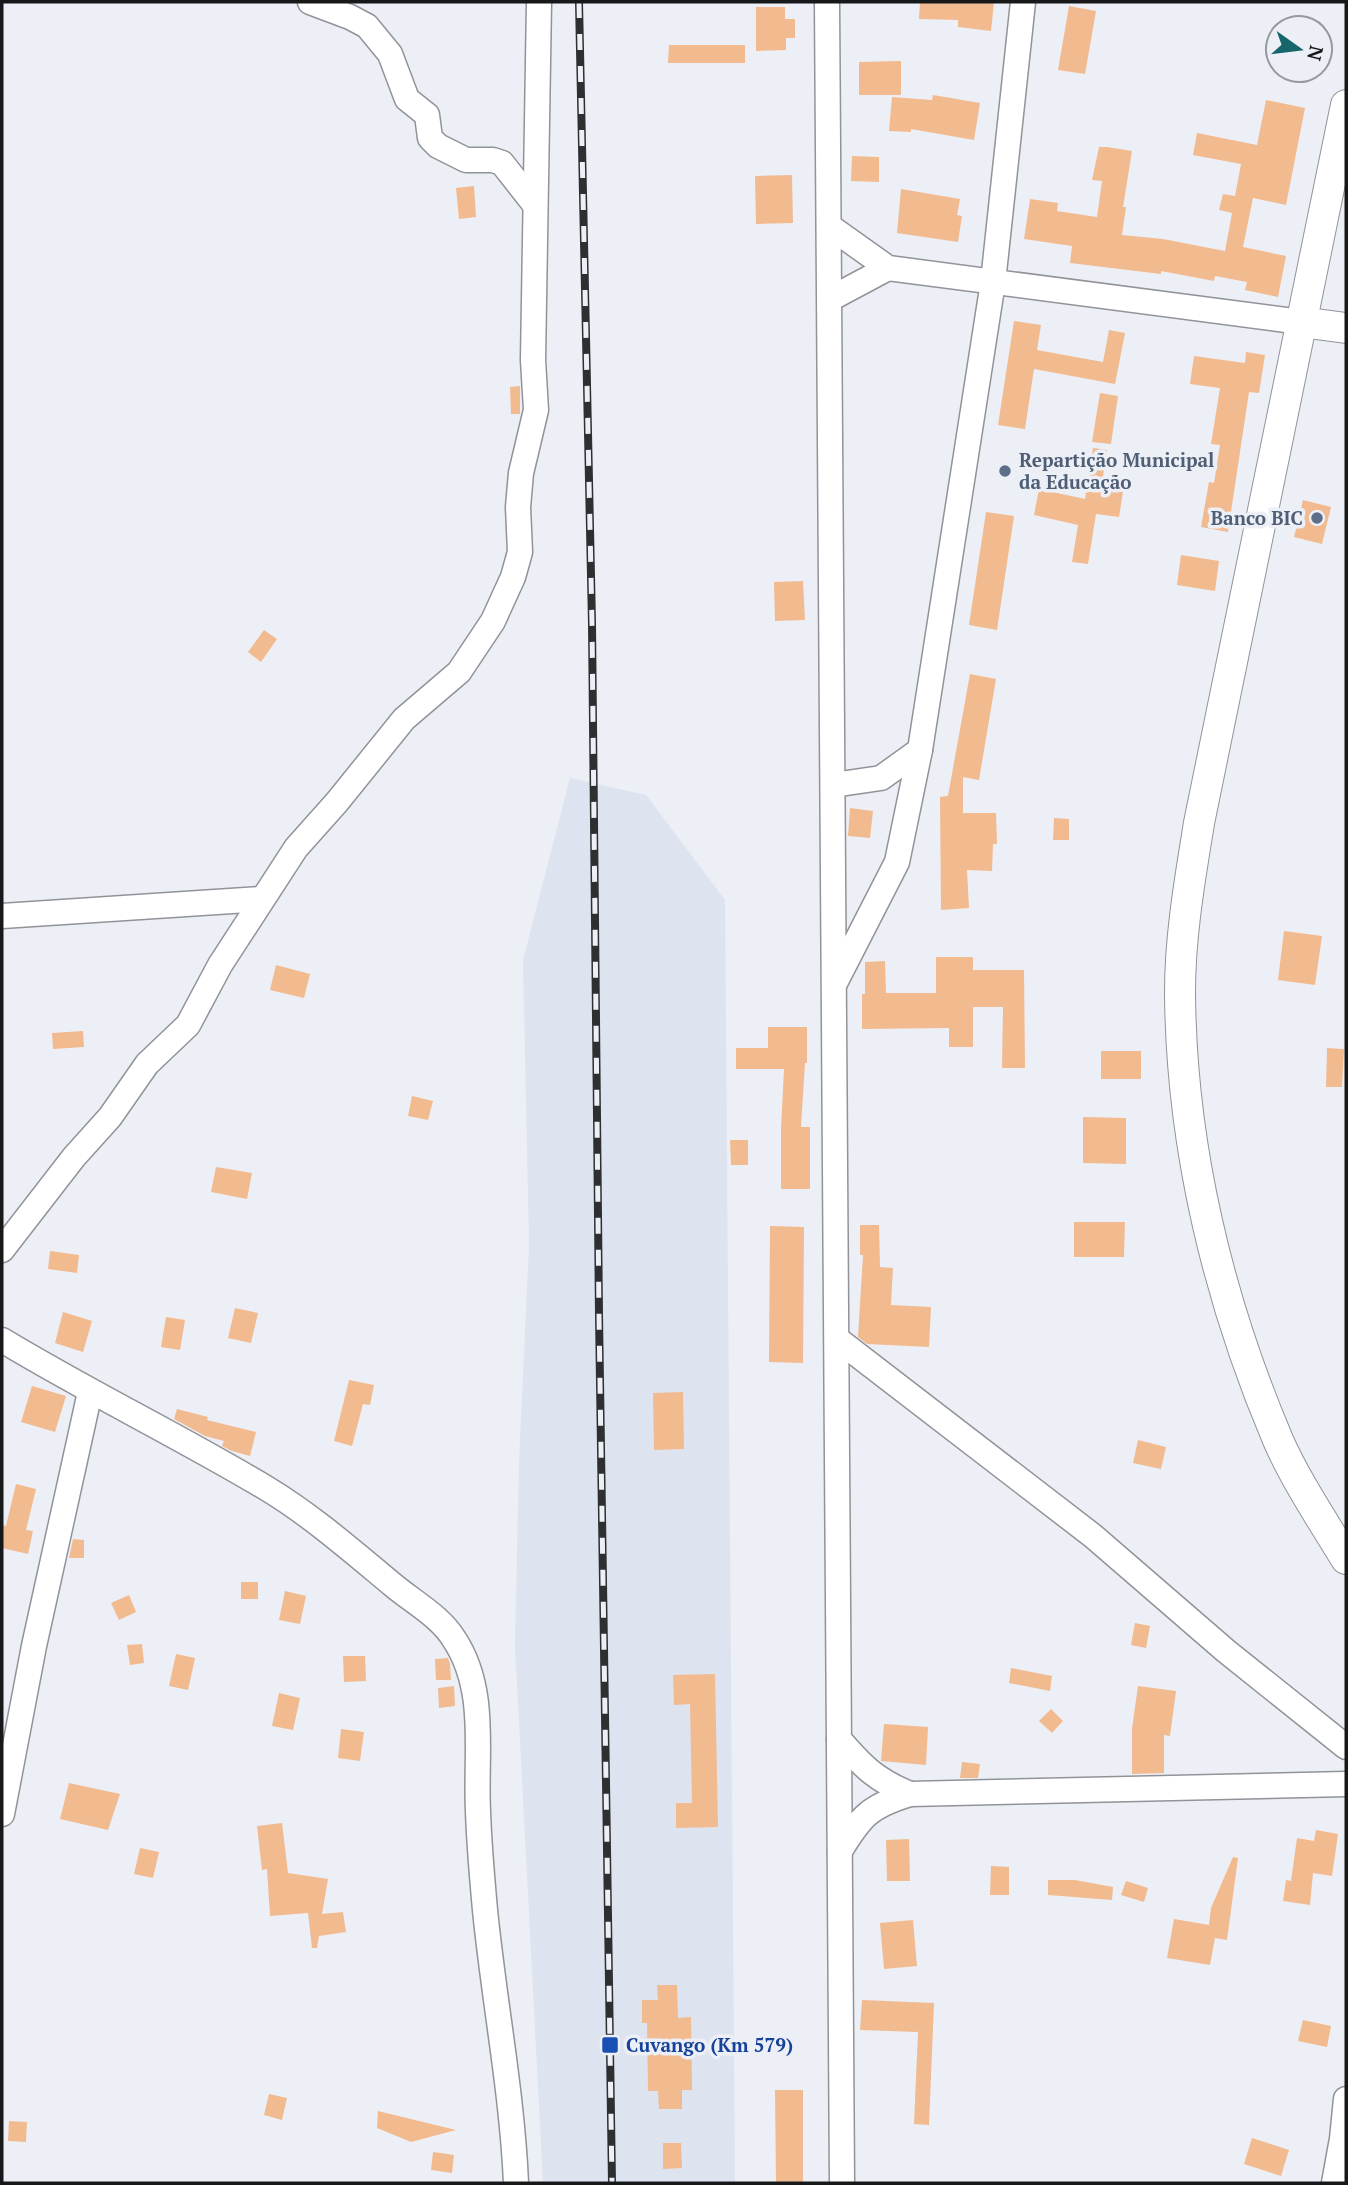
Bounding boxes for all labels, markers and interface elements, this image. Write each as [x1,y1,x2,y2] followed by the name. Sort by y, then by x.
[1264,14,1334,84] north arrow
[1302,43,1330,64] text: N
[1019,447,1214,494] place label: Repartição Municipal da Educação
[997,463,1013,479] marker: Repartição Municipal da Educação
[1211,505,1303,530] place label: Banco BIC
[1309,510,1325,526] marker: Banco BIC
[626,2032,793,2057] place label: Cuvango (Km 579)
[600,2035,620,2055] marker: Cuvango (Km 579)

